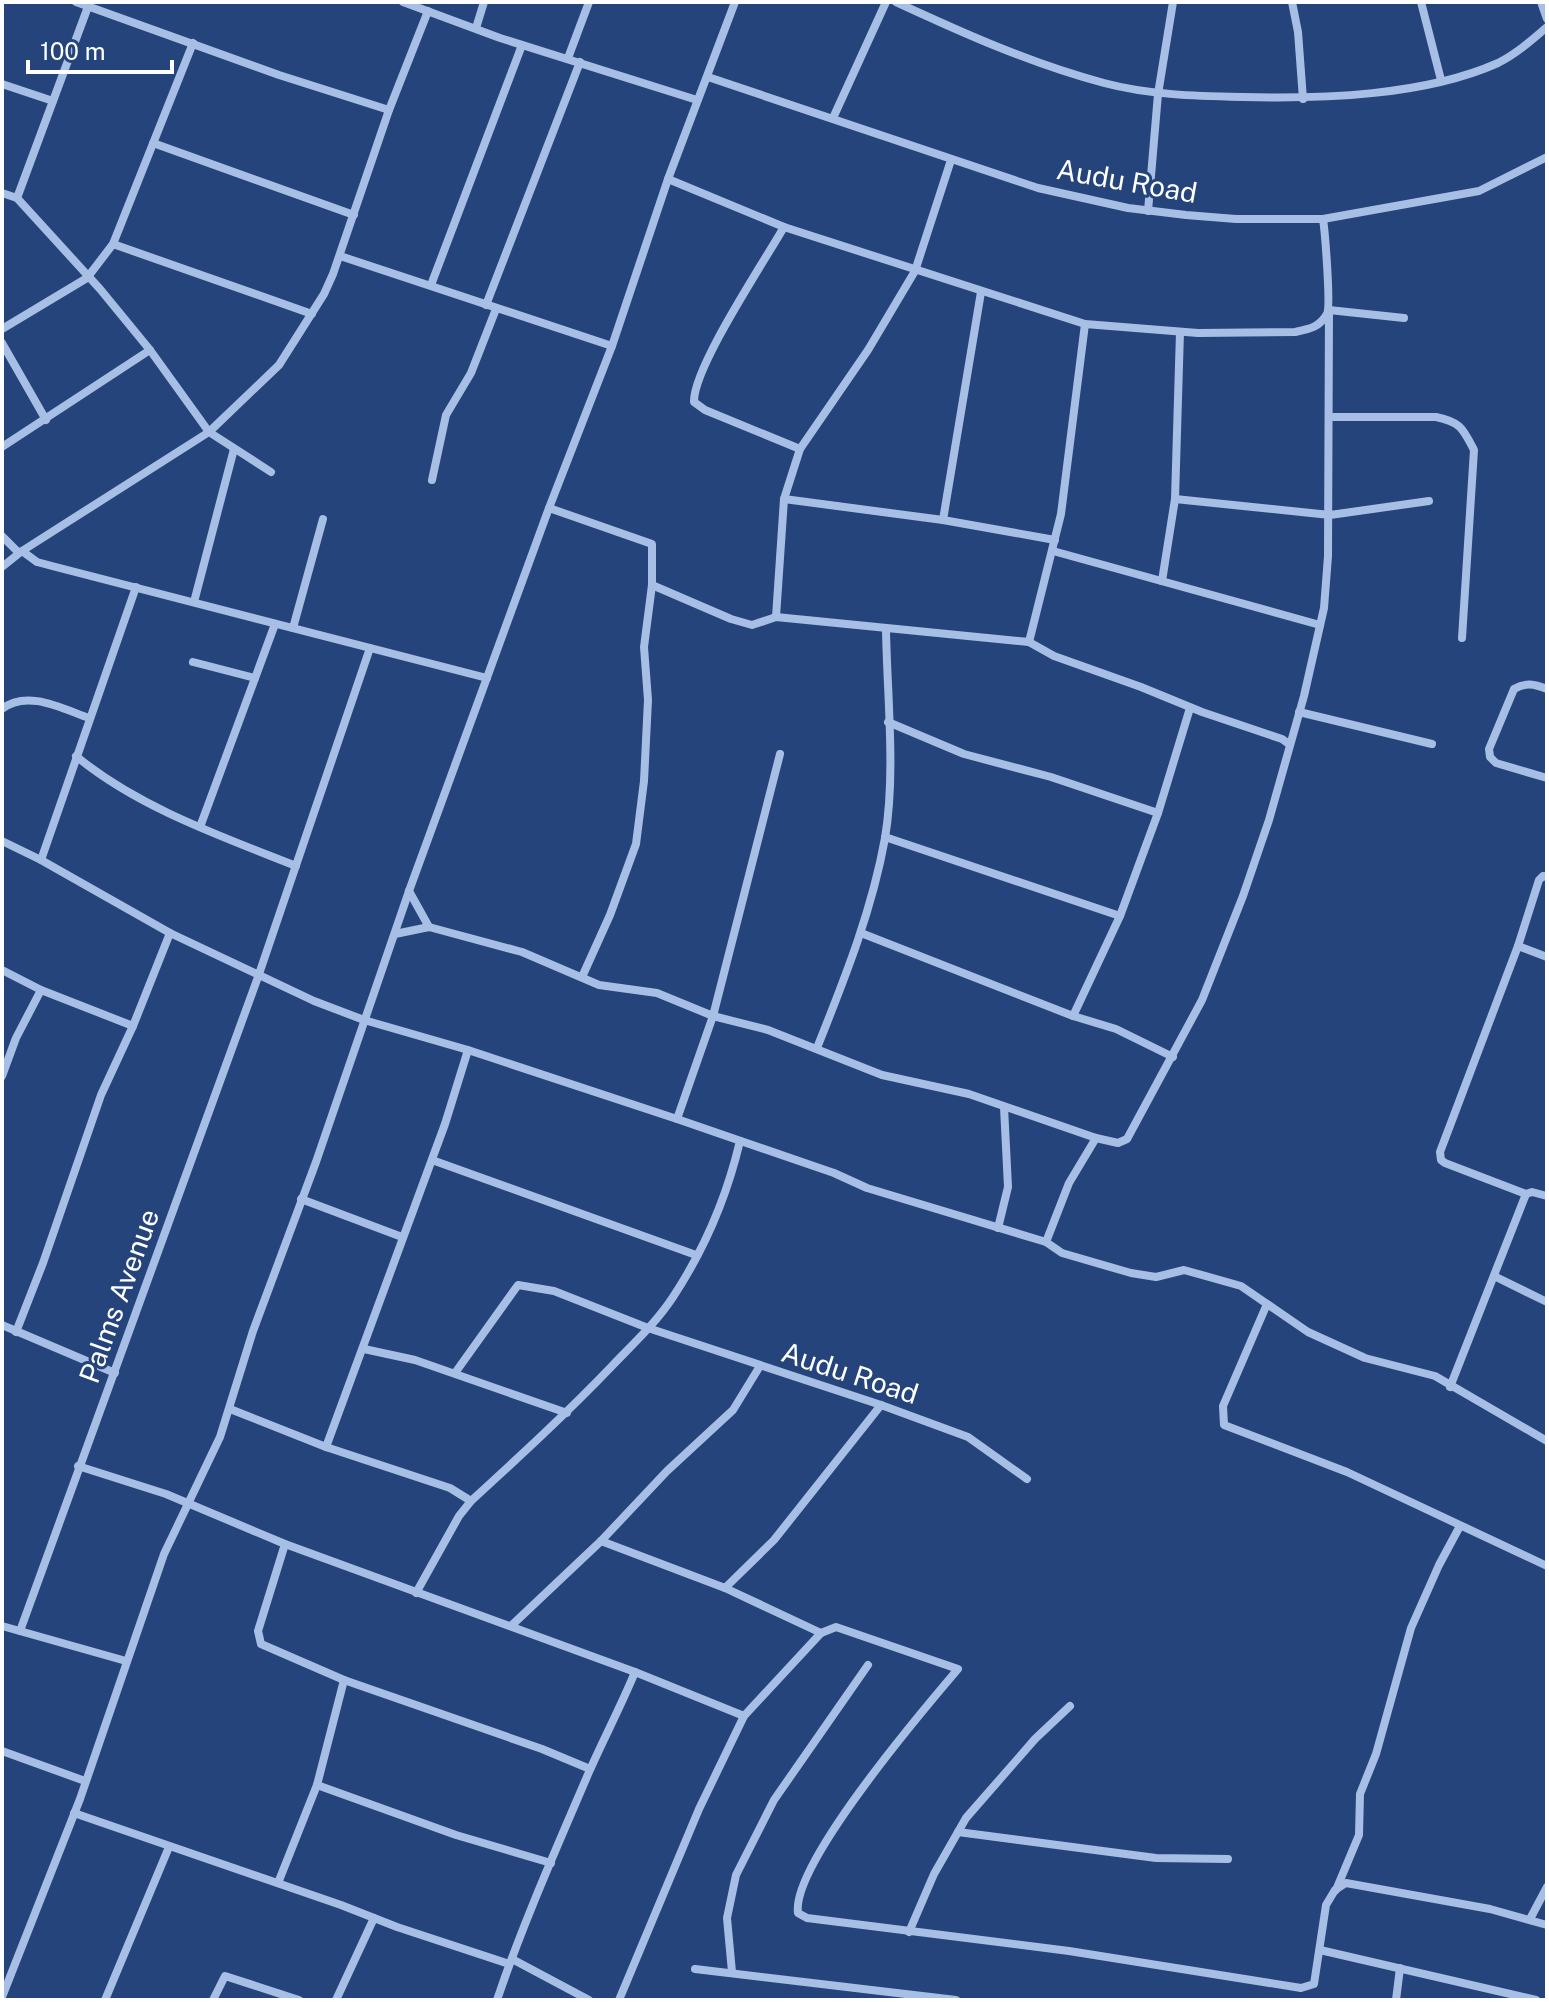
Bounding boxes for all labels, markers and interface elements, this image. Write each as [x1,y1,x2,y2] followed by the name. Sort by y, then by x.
[28,24,172,74] scale bar
[40,37,106,65] text: 100 m
[1054,152,1200,209] street label: Audu Road
[72,1204,165,1387] street label: Palms Avenue
[778,1335,923,1410] street label: Audu Road

